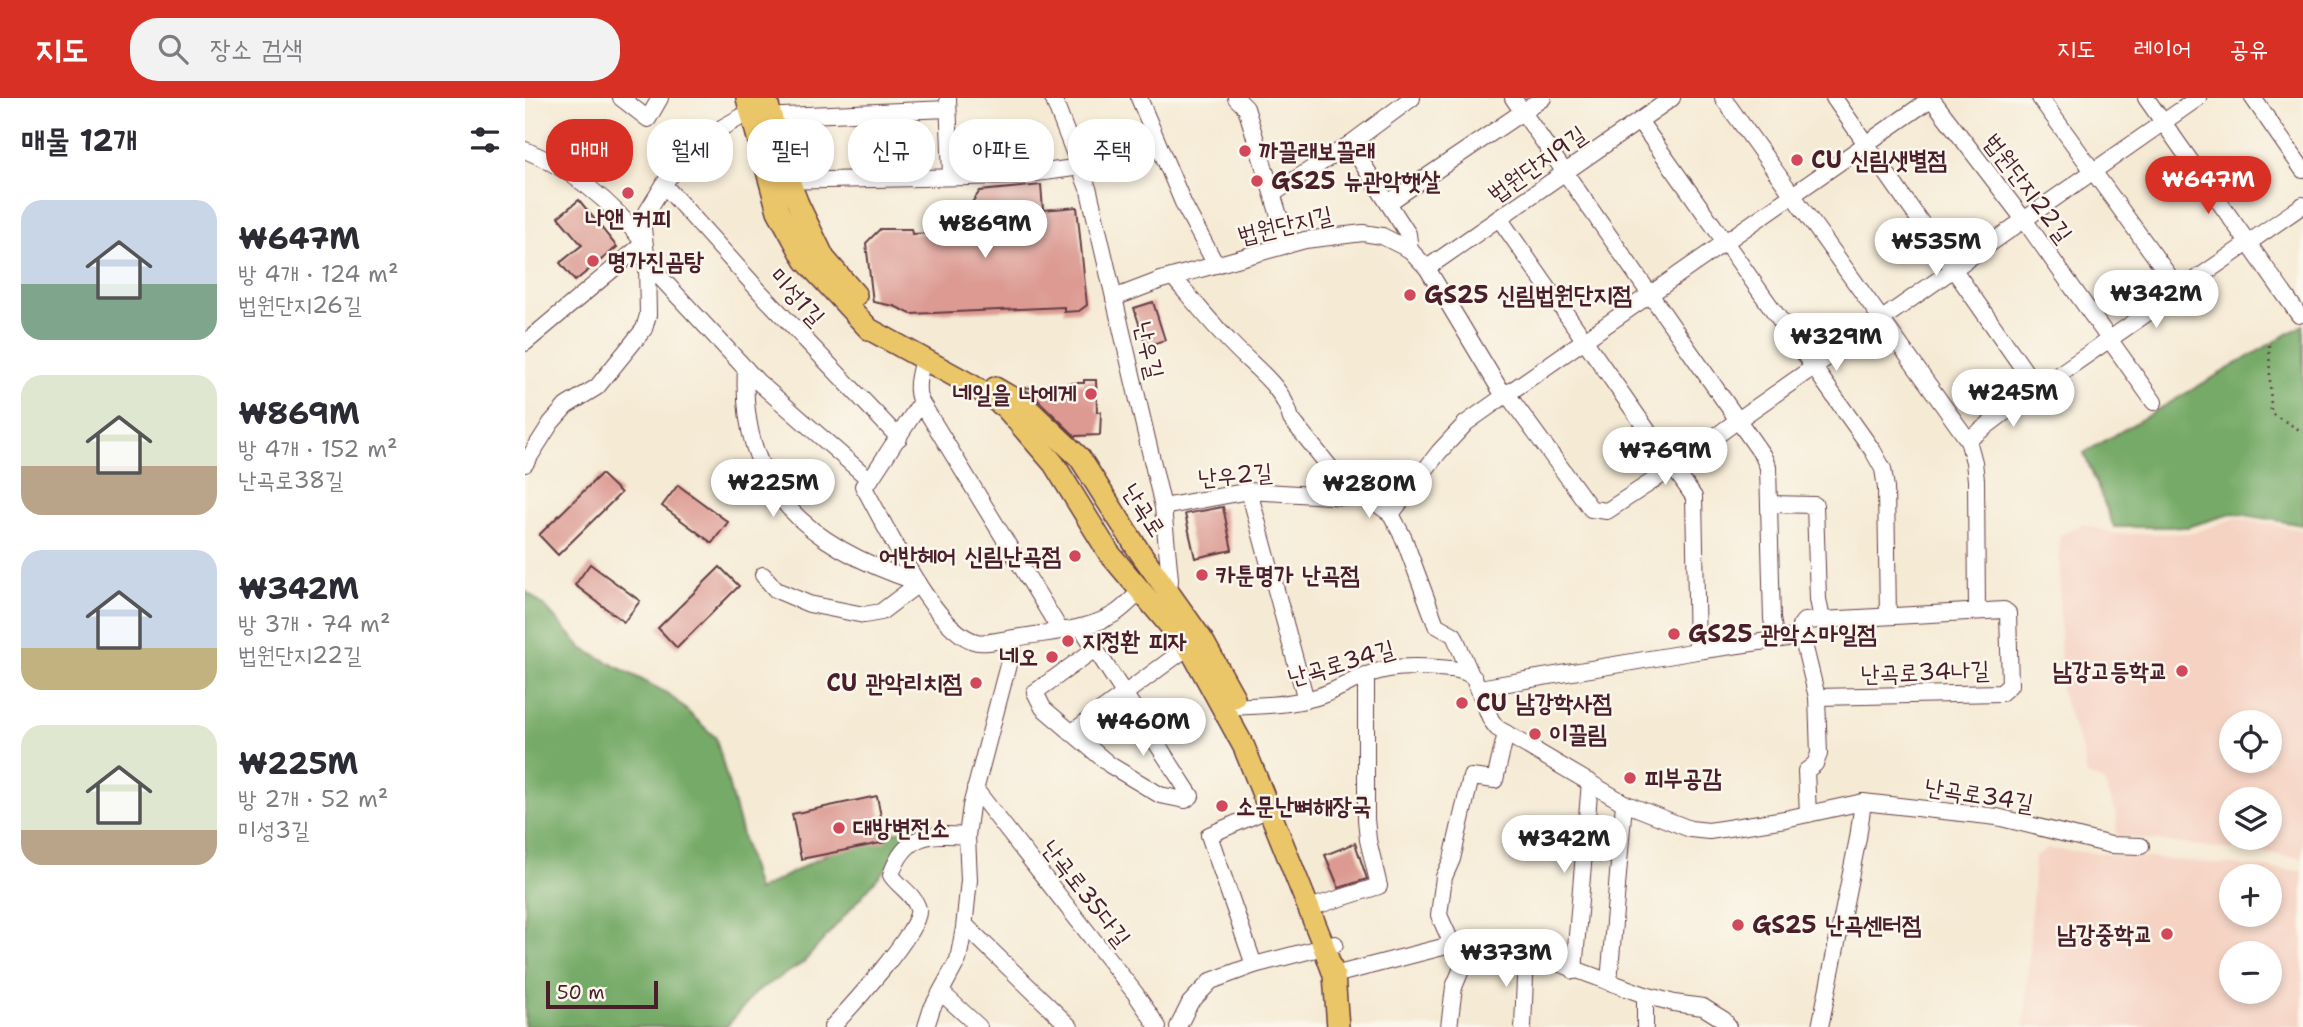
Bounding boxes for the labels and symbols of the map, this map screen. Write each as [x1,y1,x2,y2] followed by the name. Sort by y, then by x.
[1481,118,1593,210] street label: 법원단지9길
[1976,127,2080,249] street label: 법원단지22길
[1258,135,1375,167] place label: 까끌래보끌래
[1237,143,1253,159] marker: 까끌래보끌래
[1811,144,1947,176] place label: CU 신림샛별점
[1789,152,1805,168] marker: CU 신림샛별점
[2159,156,2257,216] pin: ₩647M
[1271,165,1441,197] place label: GS25 뉴관악햇살
[1249,173,1265,189] marker: GS25 뉴관악햇살
[620,185,636,201] marker: 나앤 커피
[1234,199,1336,251] street label: 법원단지길
[936,200,1034,260] pin: ₩869M
[585,202,671,234] place label: 나앤 커피
[1887,218,1985,278] pin: ₩535M
[607,245,704,277] place label: 명가진곰탕
[585,253,601,269] marker: 명가진곰탕
[762,261,832,333] street label: 미성1길
[2107,271,2205,330] pin: ₩342M
[1424,279,1632,311] place label: GS25 신림법원단지점
[1402,287,1418,303] marker: GS25 신림법원단지점
[1787,314,1885,373] pin: ₩329M
[1127,318,1171,382] street label: 난우길
[1964,370,2062,429] pin: ₩245M
[953,378,1077,410] place label: 네일을 나에게
[1083,386,1099,402] marker: 네일을 나에게
[1616,428,1714,487] pin: ₩769M
[1196,456,1274,494] street label: 난우2길
[724,460,822,519] pin: ₩225M
[1320,460,1418,520] pin: ₩280M
[1115,477,1173,543] street label: 난곡로
[879,540,1061,572] place label: 어반헤어 신림난곡점
[1067,548,1083,564] marker: 어반헤어 신림난곡점
[1216,559,1359,591] place label: 카툰명가 난곡점
[1194,567,1210,583] marker: 카툰명가 난곡점
[1688,618,1877,650] place label: GS25 관악스마일점
[1082,625,1187,657] place label: 지정환 피자
[1666,626,1682,642] marker: GS25 관악스마일점
[1284,632,1398,694] street label: 난곡로34길
[1060,633,1076,649] marker: 지정환 피자
[999,641,1038,673] place label: 네오
[1044,649,1060,665] marker: 네오
[1860,654,1990,690] street label: 난곡로34나길
[2052,655,2168,687] place label: 남강고등학교
[2174,663,2190,679] marker: 남강고등학교
[826,667,962,699] place label: CU 관악리치점
[968,675,984,691] marker: CU 관악리치점
[1476,687,1612,719] place label: CU 남강학사점
[1454,695,1470,711] marker: CU 남강학사점
[1094,698,1192,758] pin: ₩460M
[1549,718,1607,750] place label: 이끌림
[1527,726,1543,742] marker: 이끌림
[1644,762,1722,794] place label: 피부공감
[1622,770,1638,786] marker: 피부공감
[1922,771,2036,819] street label: 난곡로34길
[1236,790,1371,822] place label: 소문난뼈해장국
[1214,798,1230,814] marker: 소문난뼈해장국
[853,812,950,844] place label: 대방변전소
[1515,816,1613,875] pin: ₩342M
[831,820,847,836] marker: 대방변전소
[1034,833,1138,953] street label: 난곡로35다길
[1752,909,1921,941] place label: GS25 난곡센터점
[1730,917,1746,933] marker: GS25 난곡센터점
[2056,918,2153,950] place label: 남강중학교
[2159,926,2175,942] marker: 남강중학교
[1457,930,1555,989] pin: ₩373M
[546,978,658,1010] scale bar

